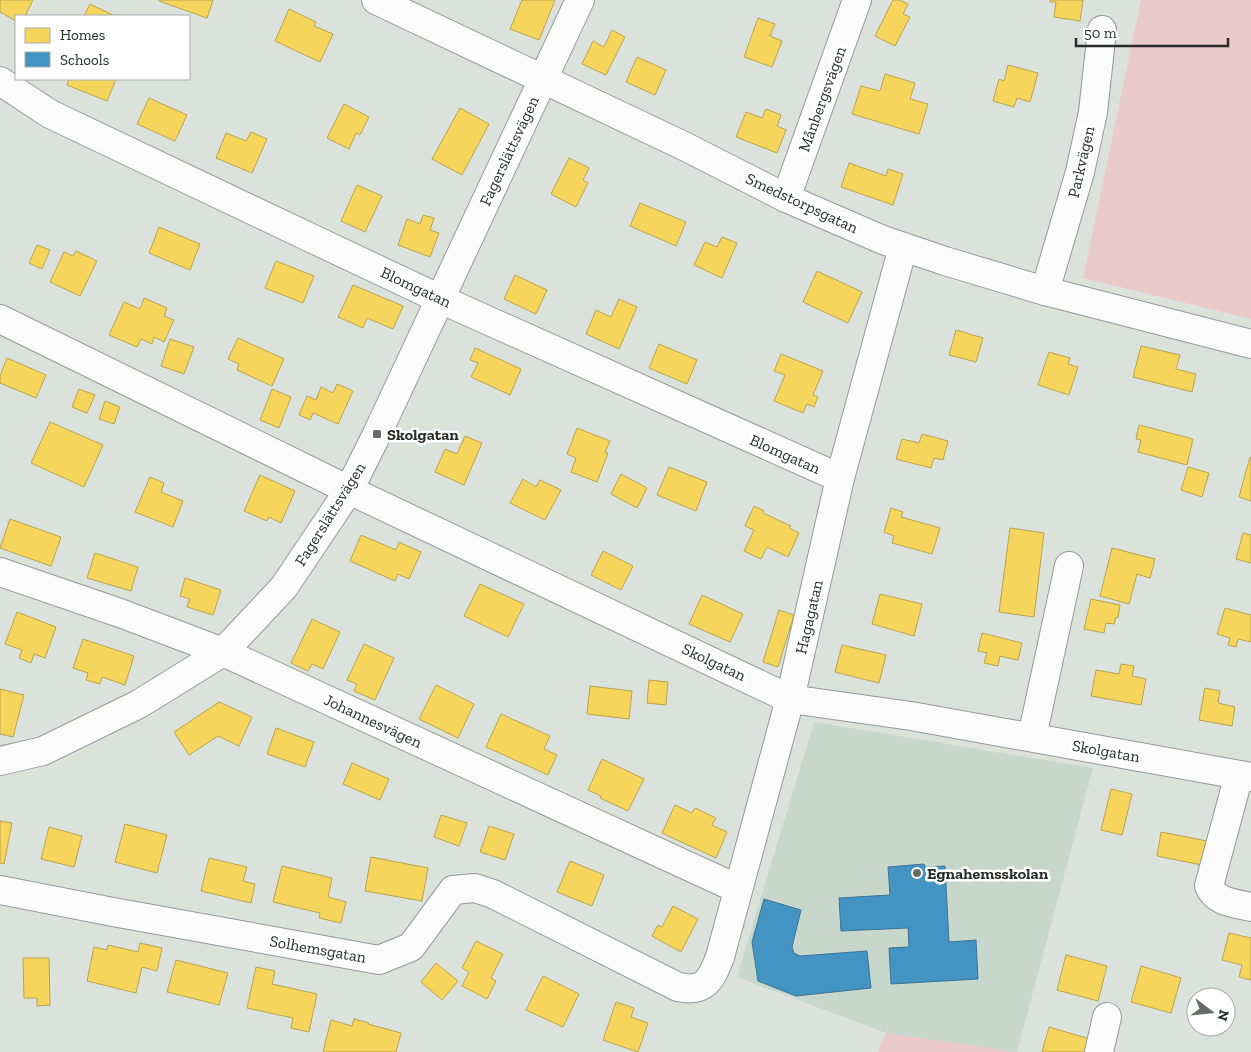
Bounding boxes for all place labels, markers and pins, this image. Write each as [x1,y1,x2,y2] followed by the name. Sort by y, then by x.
[387,425,459,444] place label: Skolgatan
[371,428,383,440] marker: Skolgatan
[927,864,1049,883] place label: Egnahemsskolan
[911,867,923,879] marker: Egnahemsskolan

